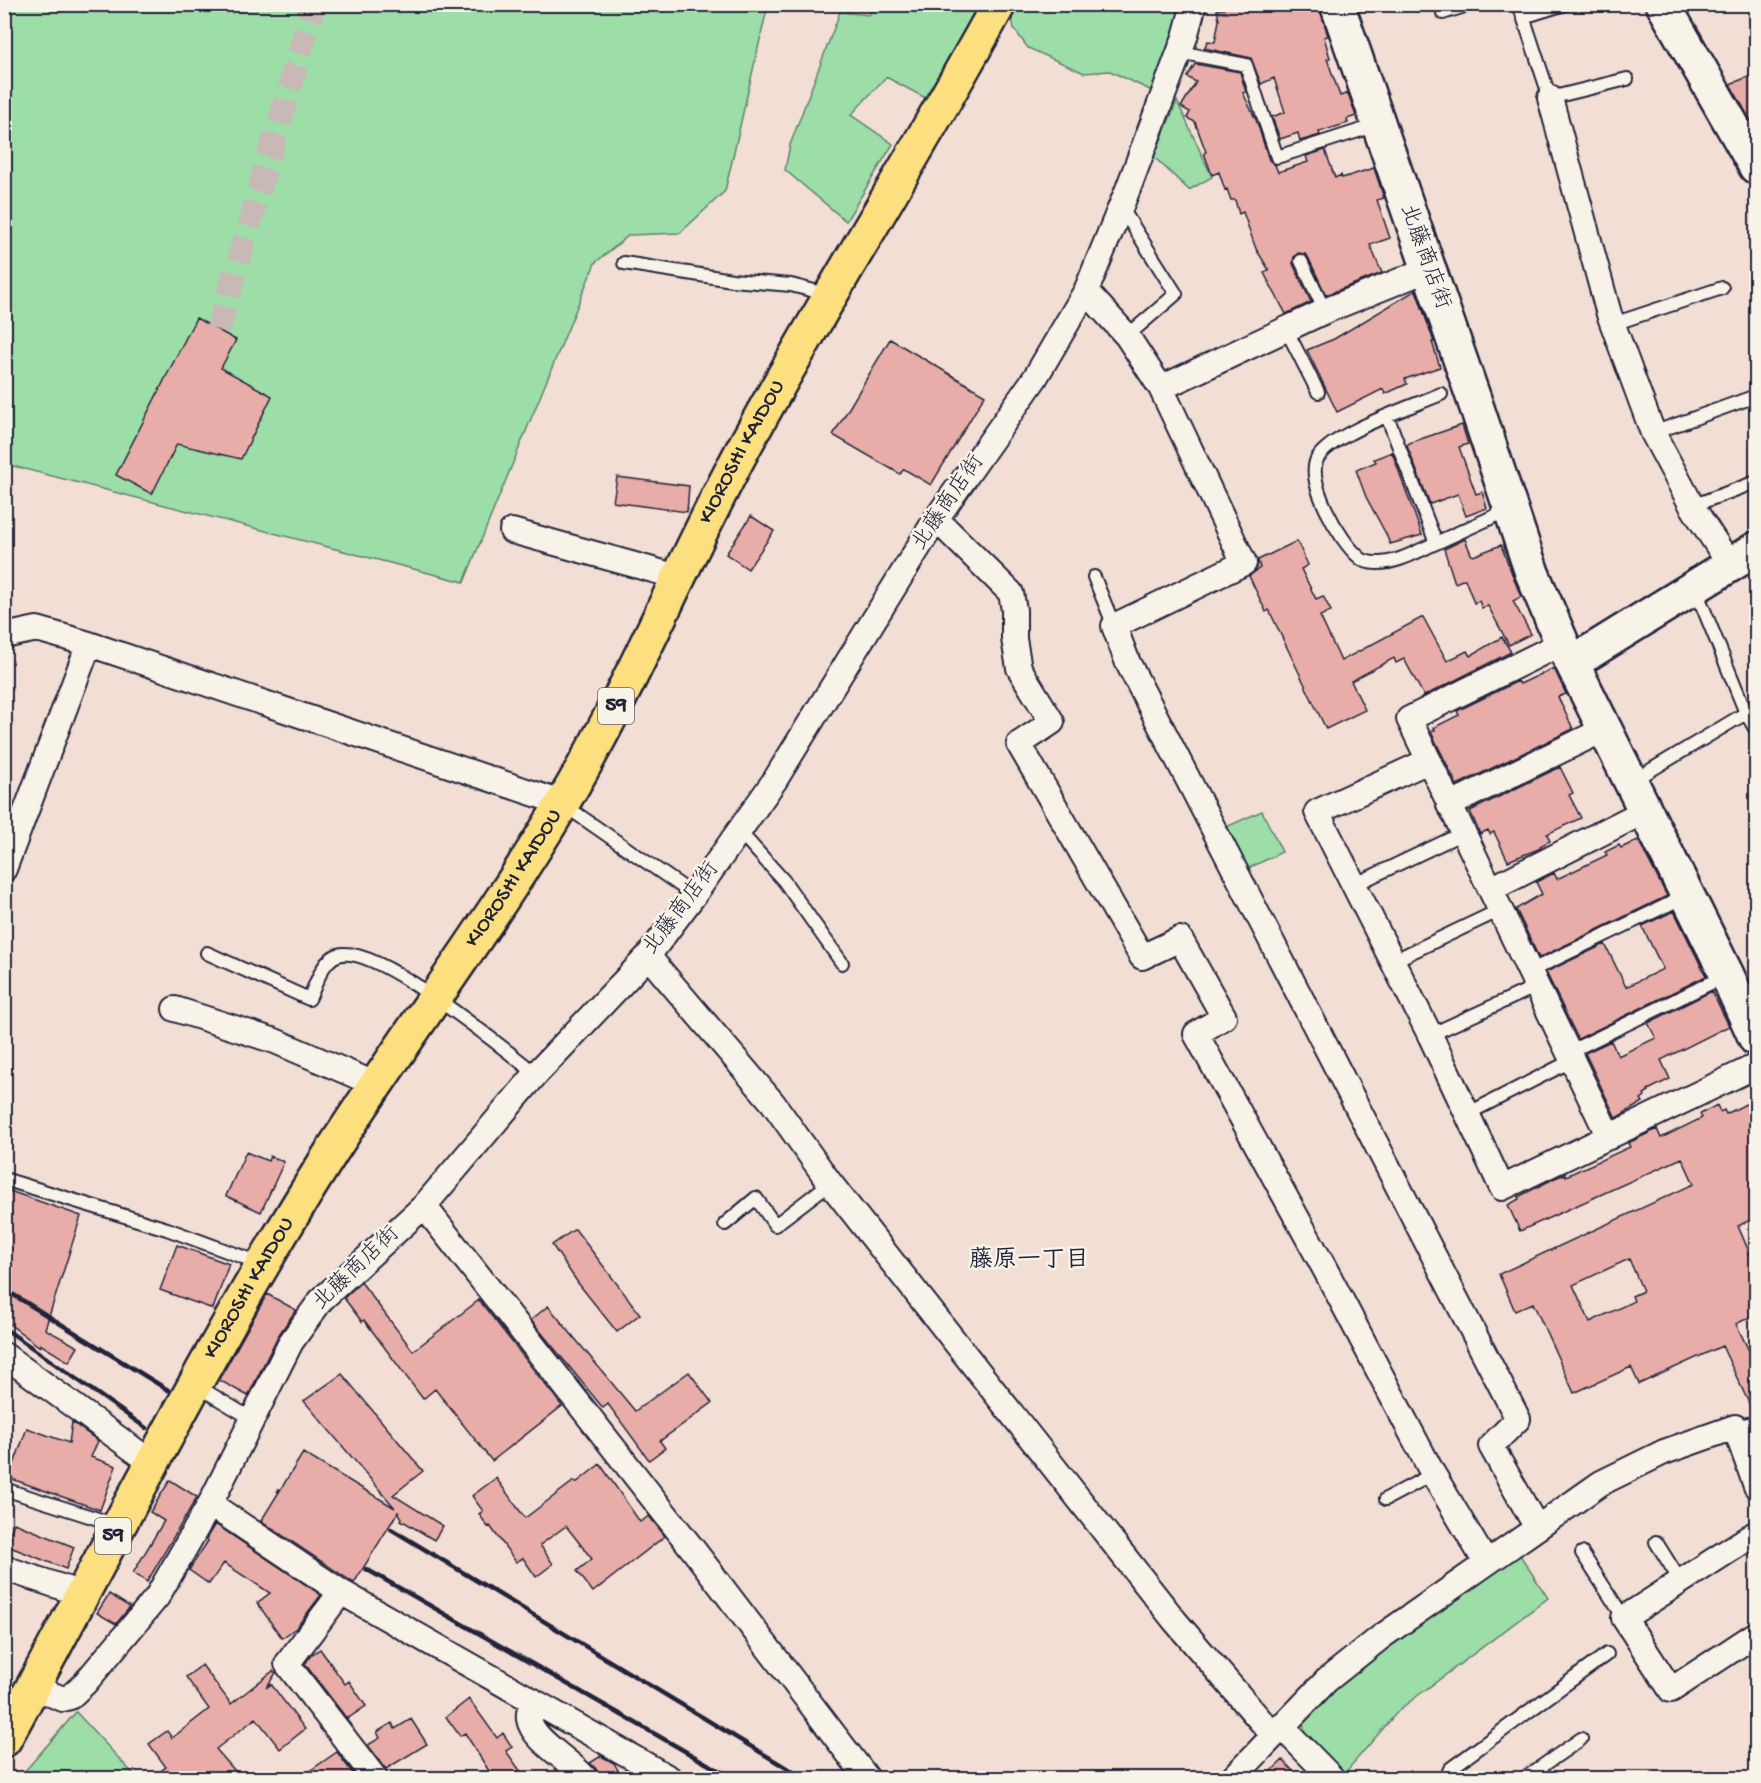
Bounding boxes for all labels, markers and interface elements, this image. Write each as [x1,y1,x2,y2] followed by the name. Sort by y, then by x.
[1393,200,1457,313] street label: 北藤商店街
[693,376,792,529] street label: KIOROSHI KAIDOU
[906,449,991,556] street label: 北藤商店街
[598,688,634,724] road number: 59
[460,805,569,953] street label: KIOROSHI KAIDOU
[637,856,725,961] street label: 北藤商店街
[198,1213,301,1364] street label: KIOROSHI KAIDOU
[307,1220,406,1317] street label: 北藤商店街
[969,1246,1089,1276] district label: 藤原一丁目
[95,1518,131,1554] road number: 59

